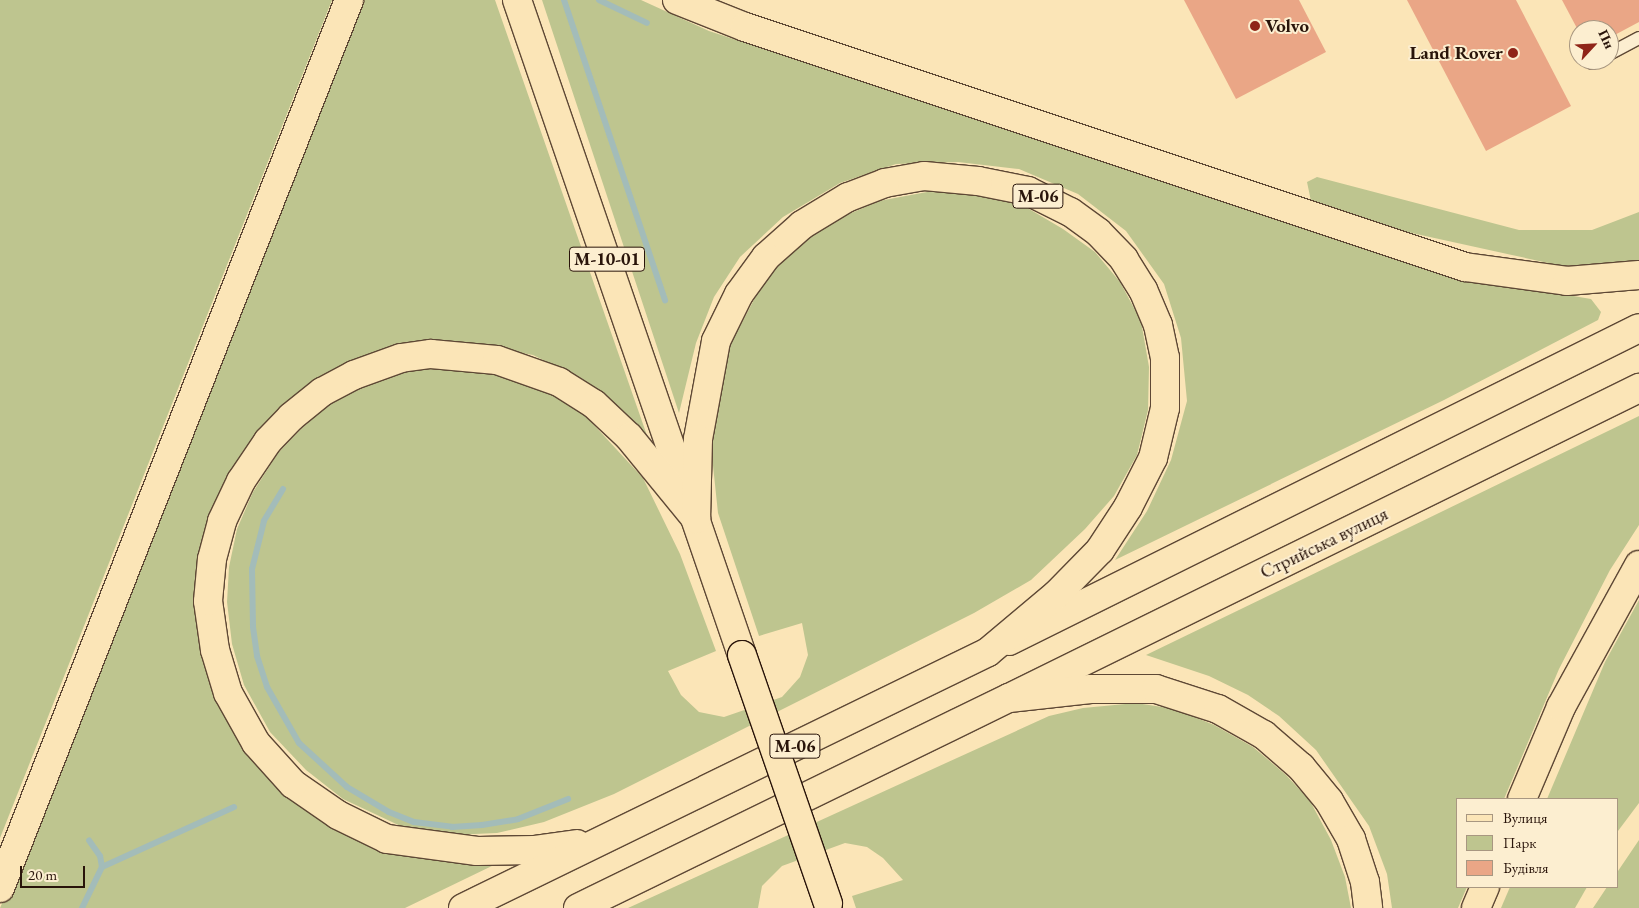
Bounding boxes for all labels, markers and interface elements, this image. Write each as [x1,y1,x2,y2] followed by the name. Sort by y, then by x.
[1265,15,1309,37] place label: Volvo
[1249,20,1261,32] marker: Volvo
[1569,20,1619,70] north arrow
[1594,27,1619,52] text: Пн
[1409,42,1503,64] place label: Land Rover
[1507,47,1519,59] marker: Land Rover
[1012,180,1064,212] road number: М-06
[568,243,646,274] road number: М-10-01
[1256,502,1392,584] street label: Стрийська вулиця
[769,730,821,761] road number: М-06
[1456,798,1619,888] legend
[1503,808,1548,827] text: Вулиця
[1503,833,1536,852] text: Парк
[22,856,88,888] scale bar
[1503,858,1549,877] text: Будівля
[28,865,57,884] text: 20 m

